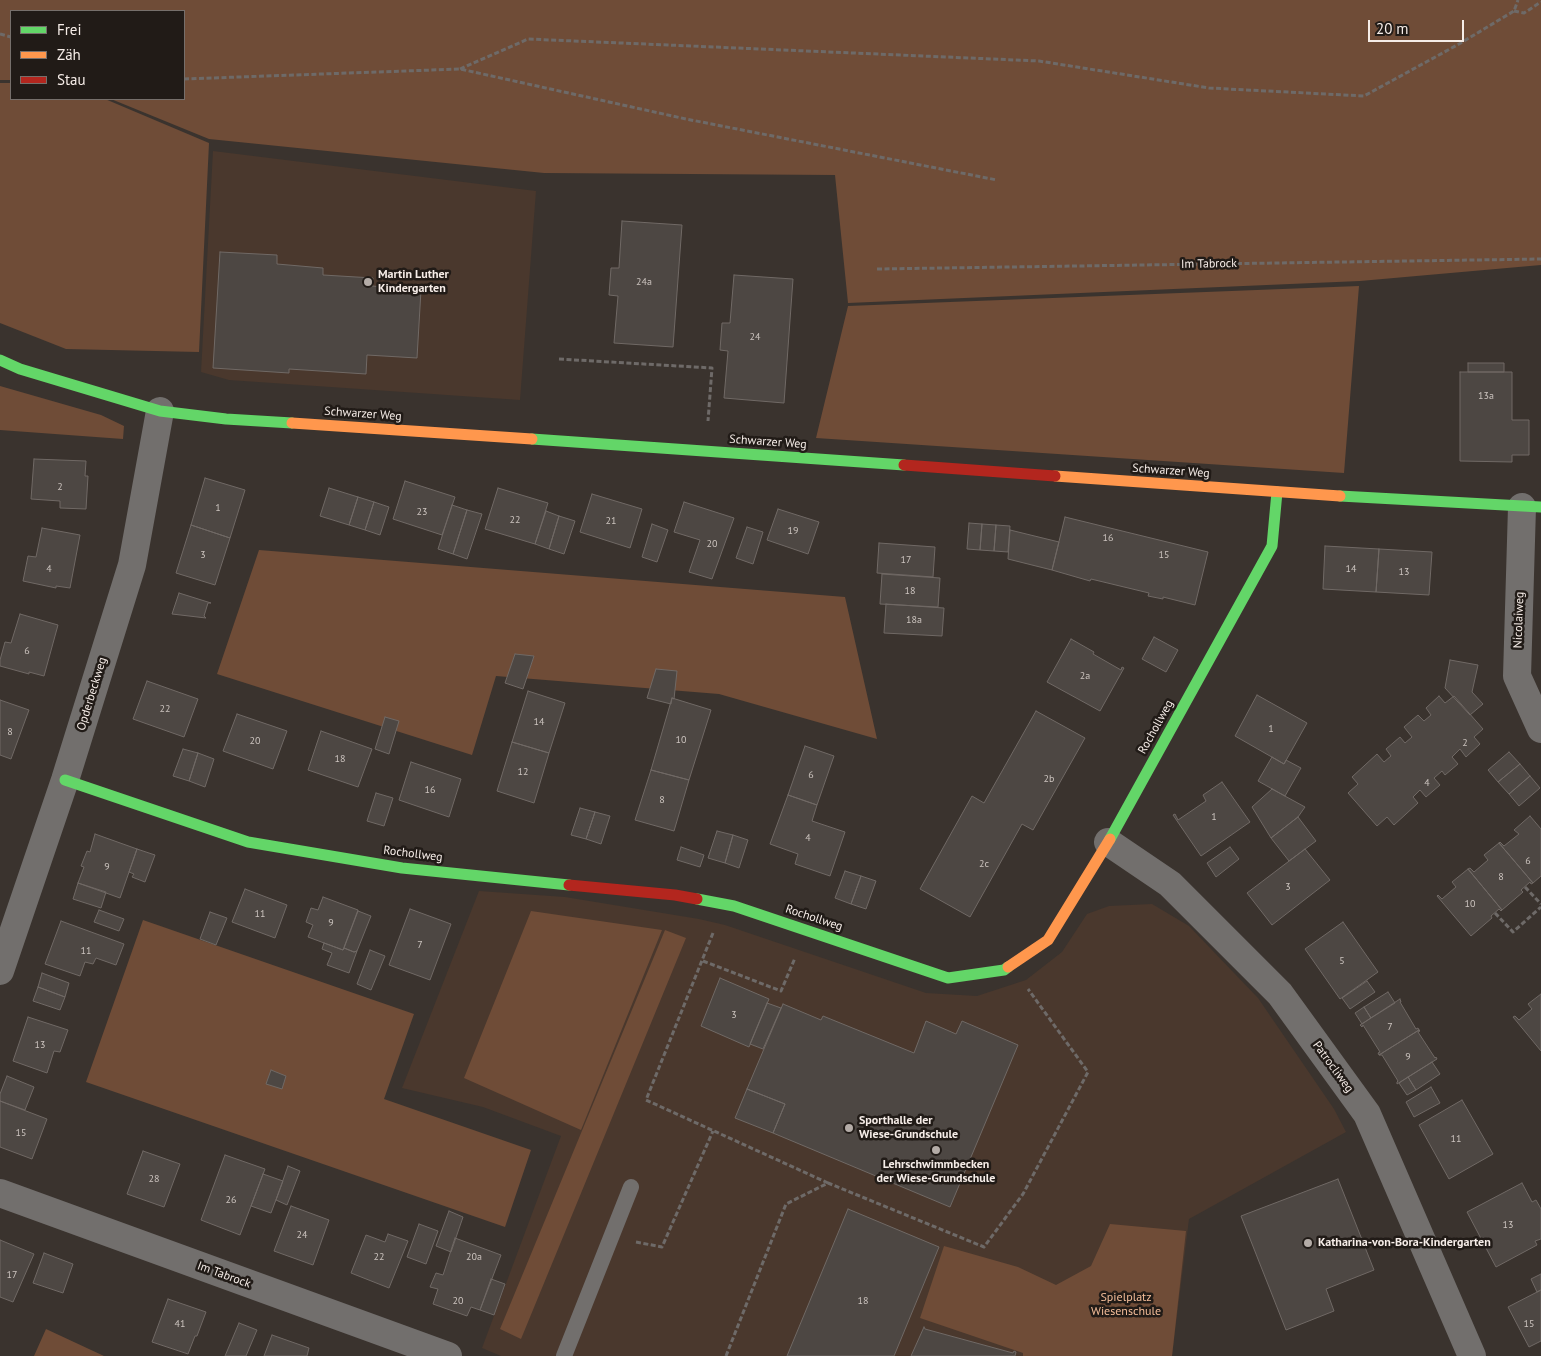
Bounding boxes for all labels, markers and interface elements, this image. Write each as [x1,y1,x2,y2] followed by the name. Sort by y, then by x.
[10,10,185,100] legend
[1371,10,1467,42] scale bar
[1376,19,1409,38] text: 20 m
[57,20,82,39] text: Frei
[57,45,81,64] text: Zäh
[57,70,86,89] text: Stau
[1181,256,1237,272] street label: Im Tabrock
[378,268,449,296] place label: Martin Luther Kindergarten
[362,276,374,288] marker: Martin Luther Kindergarten
[636,276,652,288] house number: 24a
[750,331,760,343] house number: 24
[1478,390,1494,402] house number: 13a
[324,404,402,424] street label: Schwarzer Weg
[729,432,807,452] street label: Schwarzer Weg
[1132,461,1210,481] street label: Schwarzer Weg
[57,481,63,493] house number: 2
[215,502,221,514] house number: 1
[417,506,427,518] house number: 23
[510,514,520,526] house number: 22
[606,515,616,527] house number: 21
[788,525,798,537] house number: 19
[1103,532,1113,544] house number: 16
[707,538,717,550] house number: 20
[200,549,206,561] house number: 3
[1159,549,1169,561] house number: 15
[901,554,911,566] house number: 17
[46,563,52,575] house number: 4
[1346,563,1356,575] house number: 14
[1399,566,1409,578] house number: 13
[905,585,915,597] house number: 18
[1511,591,1527,649] street label: Nicolaiweg
[906,614,922,626] house number: 18a
[24,645,30,657] house number: 6
[74,656,110,732] street label: Opderbeckweg
[1080,670,1090,682] house number: 2a
[1135,697,1177,757] street label: Rochollweg
[160,703,170,715] house number: 22
[534,716,544,728] house number: 14
[1268,723,1274,735] house number: 1
[7,726,13,738] house number: 8
[676,734,686,746] house number: 10
[250,735,260,747] house number: 20
[1462,737,1468,749] house number: 2
[335,753,345,765] house number: 18
[518,766,528,778] house number: 12
[808,769,814,781] house number: 6
[1044,773,1054,785] house number: 2b
[1424,777,1430,789] house number: 4
[425,784,435,796] house number: 16
[659,794,665,806] house number: 8
[1211,811,1217,823] house number: 1
[805,832,811,844] house number: 4
[383,843,443,865] street label: Rochollweg
[1525,855,1531,867] house number: 6
[979,858,989,870] house number: 2c
[104,861,110,873] house number: 9
[1498,871,1504,883] house number: 8
[1285,881,1291,893] house number: 3
[1465,898,1475,910] house number: 10
[783,902,845,934] street label: Rochollweg
[255,908,265,920] house number: 11
[328,917,334,929] house number: 9
[417,939,423,951] house number: 7
[81,945,91,957] house number: 11
[1339,955,1345,967] house number: 5
[731,1009,737,1021] house number: 3
[1387,1021,1393,1033] house number: 7
[1310,1038,1356,1096] street label: Patrocliweg
[35,1039,45,1051] house number: 13
[1405,1051,1411,1063] house number: 9
[859,1114,958,1142] place label: Sporthalle der Wiese-Grundschule
[843,1122,855,1134] marker: Sporthalle der Wiese-Grundschule
[16,1127,26,1139] house number: 15
[1451,1133,1461,1145] house number: 11
[930,1144,942,1156] marker: Lehrschwimmbecken der Wiese-Grundschule
[877,1158,995,1186] place label: Lehrschwimmbecken der Wiese-Grundschule
[149,1173,159,1185] house number: 28
[226,1194,236,1206] house number: 26
[1503,1219,1513,1231] house number: 13
[297,1229,307,1241] house number: 24
[1318,1236,1491,1250] place label: Katharina-von-Bora-Kindergarten
[1302,1237,1314,1249] marker: Katharina-von-Bora-Kindergarten
[374,1251,384,1263] house number: 22
[466,1251,482,1263] house number: 20a
[195,1259,253,1291] street label: Im Tabrock
[7,1269,17,1281] house number: 17
[1091,1291,1161,1319] park label: Spielplatz Wiesenschule
[453,1295,463,1307] house number: 20
[858,1295,868,1307] house number: 18
[175,1318,185,1330] house number: 41
[1524,1318,1534,1330] house number: 15

